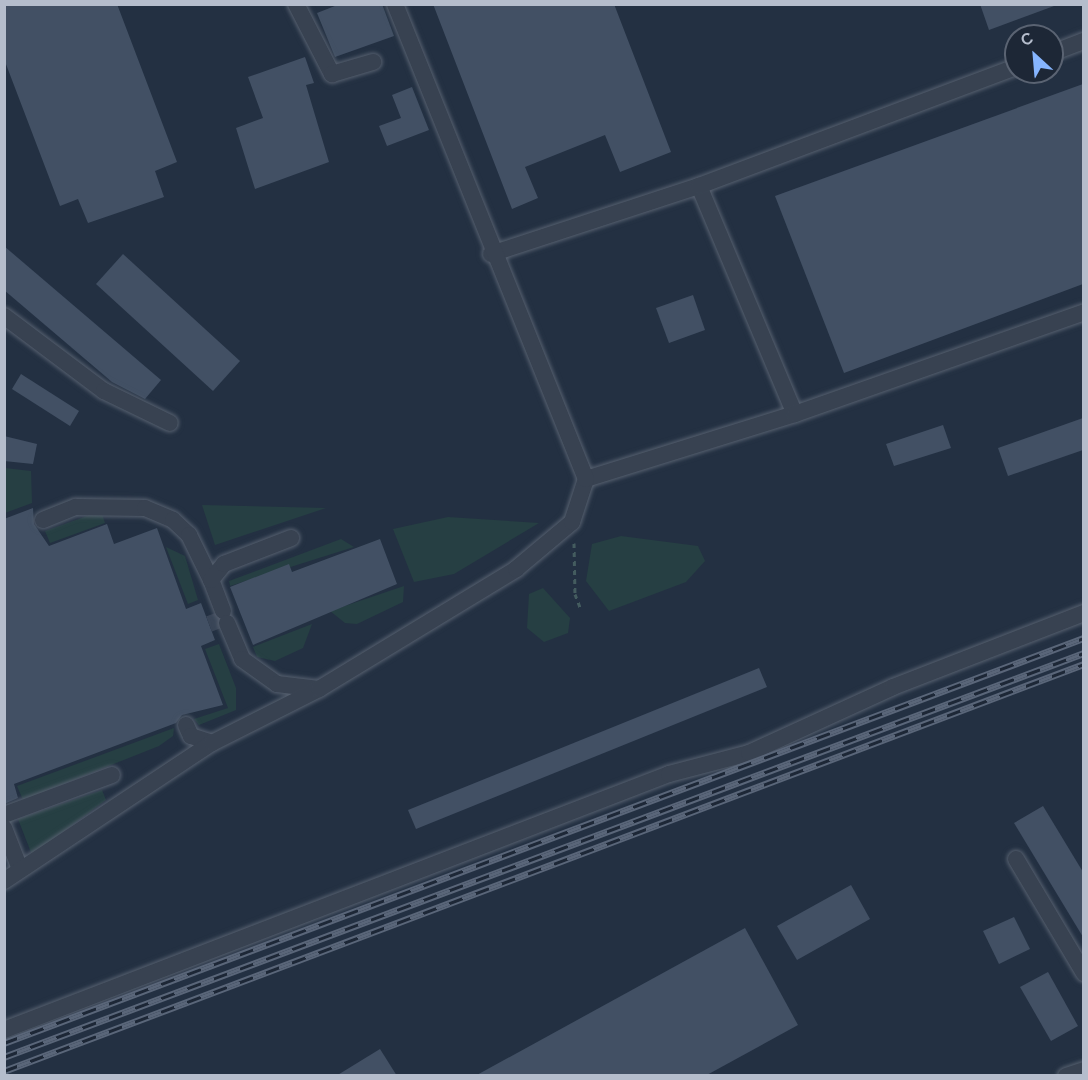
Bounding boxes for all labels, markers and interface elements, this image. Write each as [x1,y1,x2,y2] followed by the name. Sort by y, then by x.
[1004,24,1064,84] north arrow
[1018,28,1036,50] text: С

